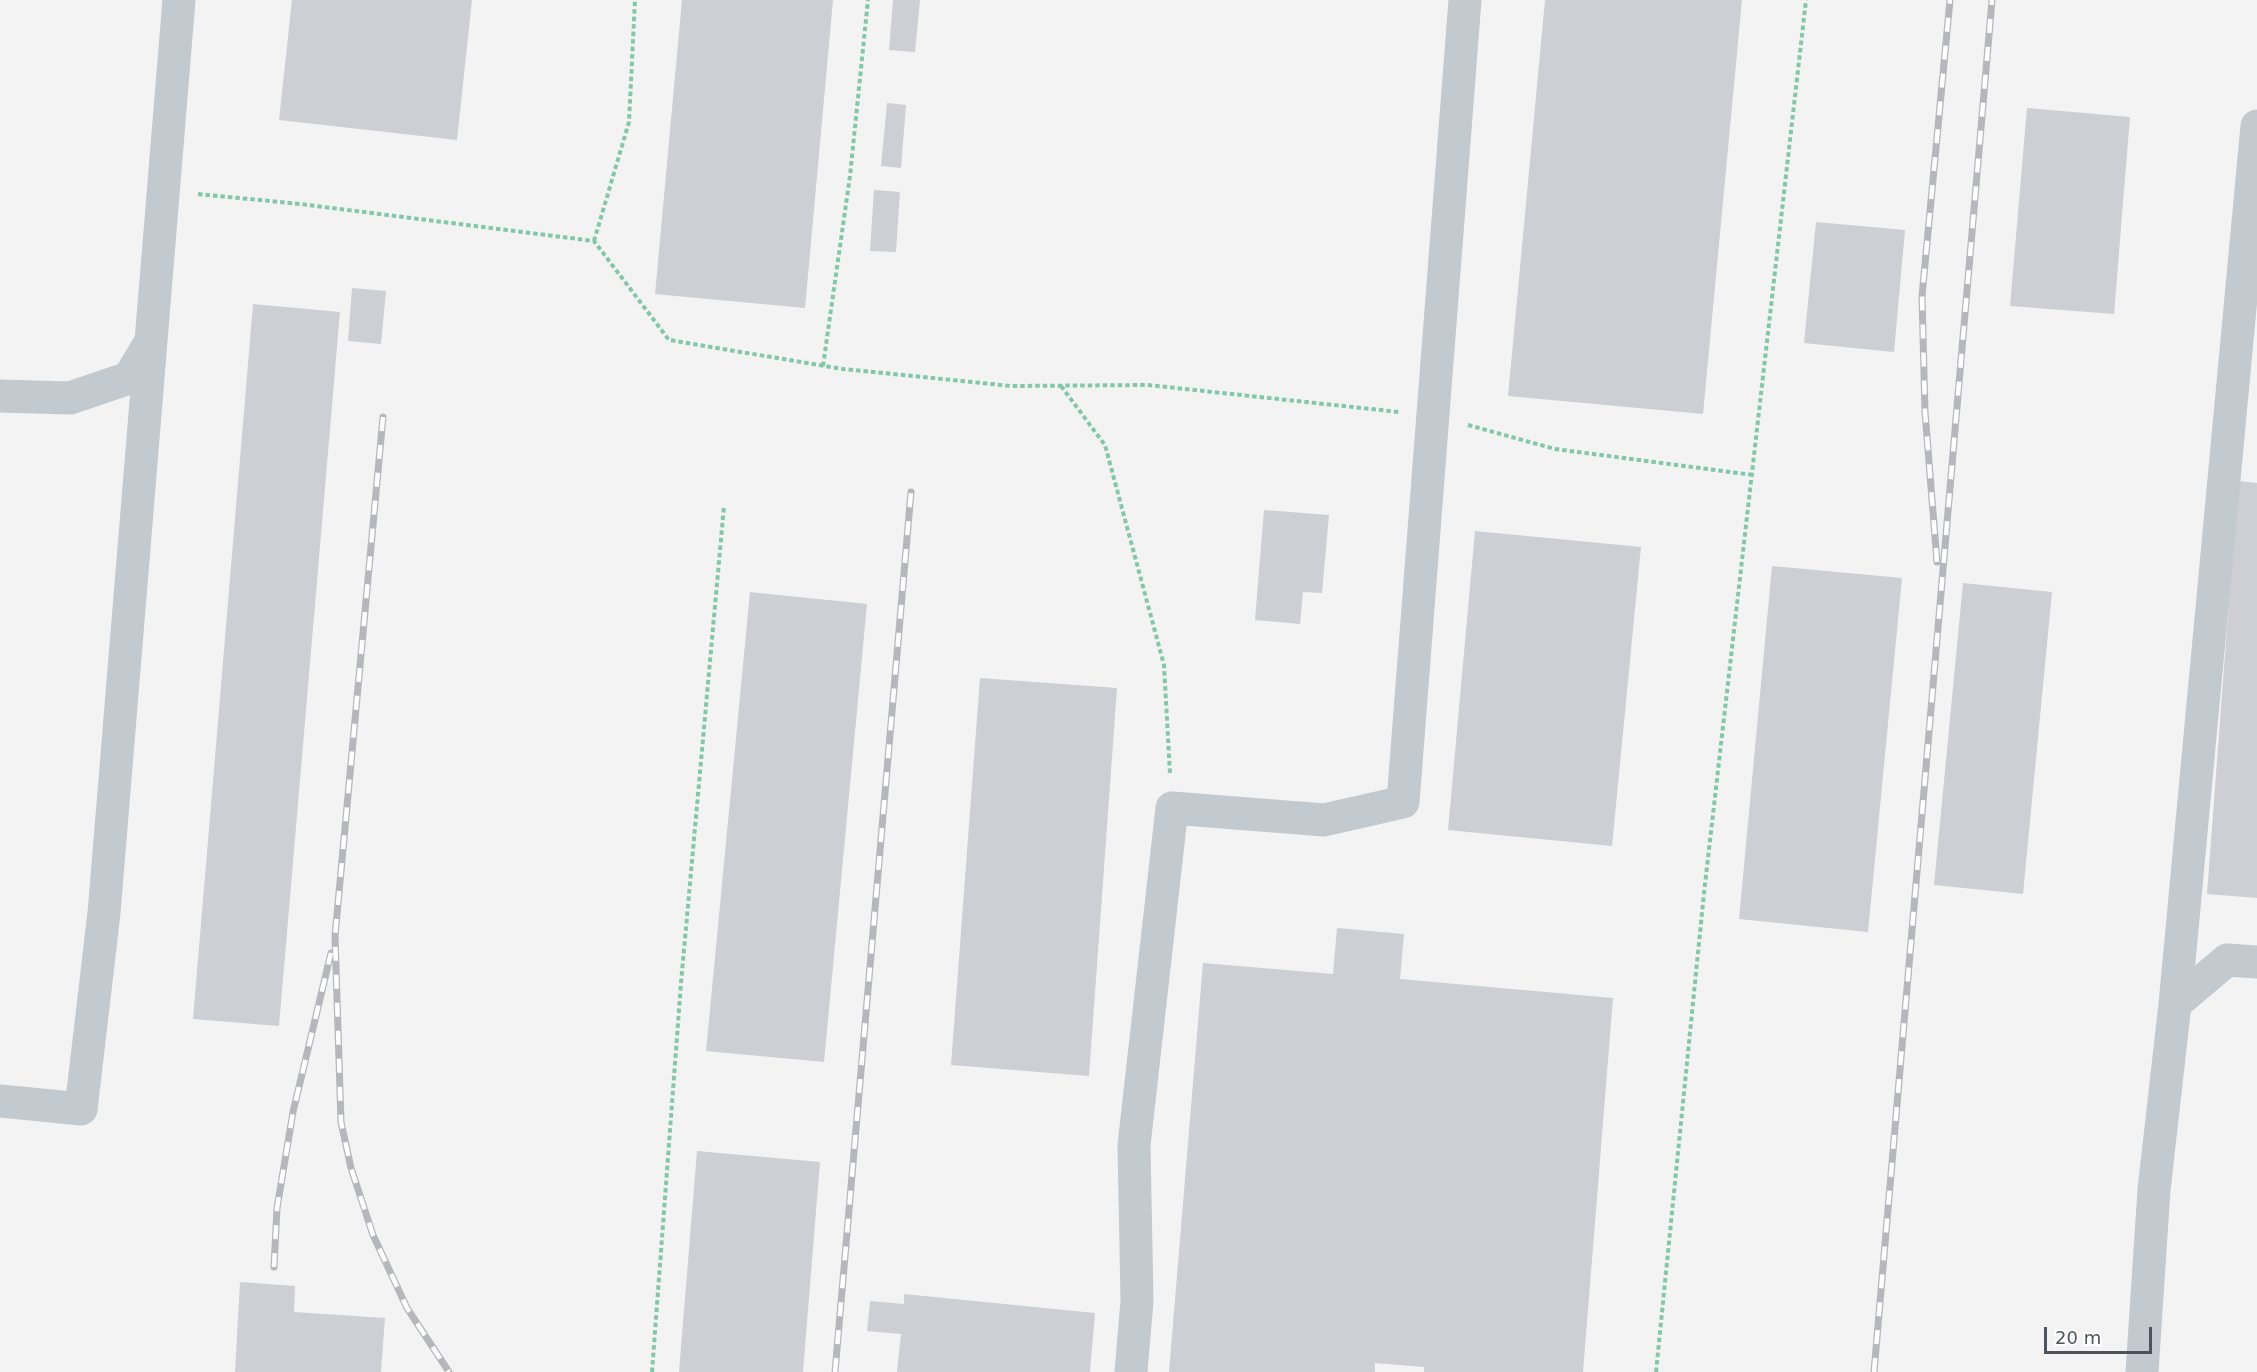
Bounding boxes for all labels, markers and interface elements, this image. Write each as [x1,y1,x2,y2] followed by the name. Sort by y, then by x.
[2047,1315,2155,1353] scale bar
[2055,1327,2101,1348] text: 20 m

